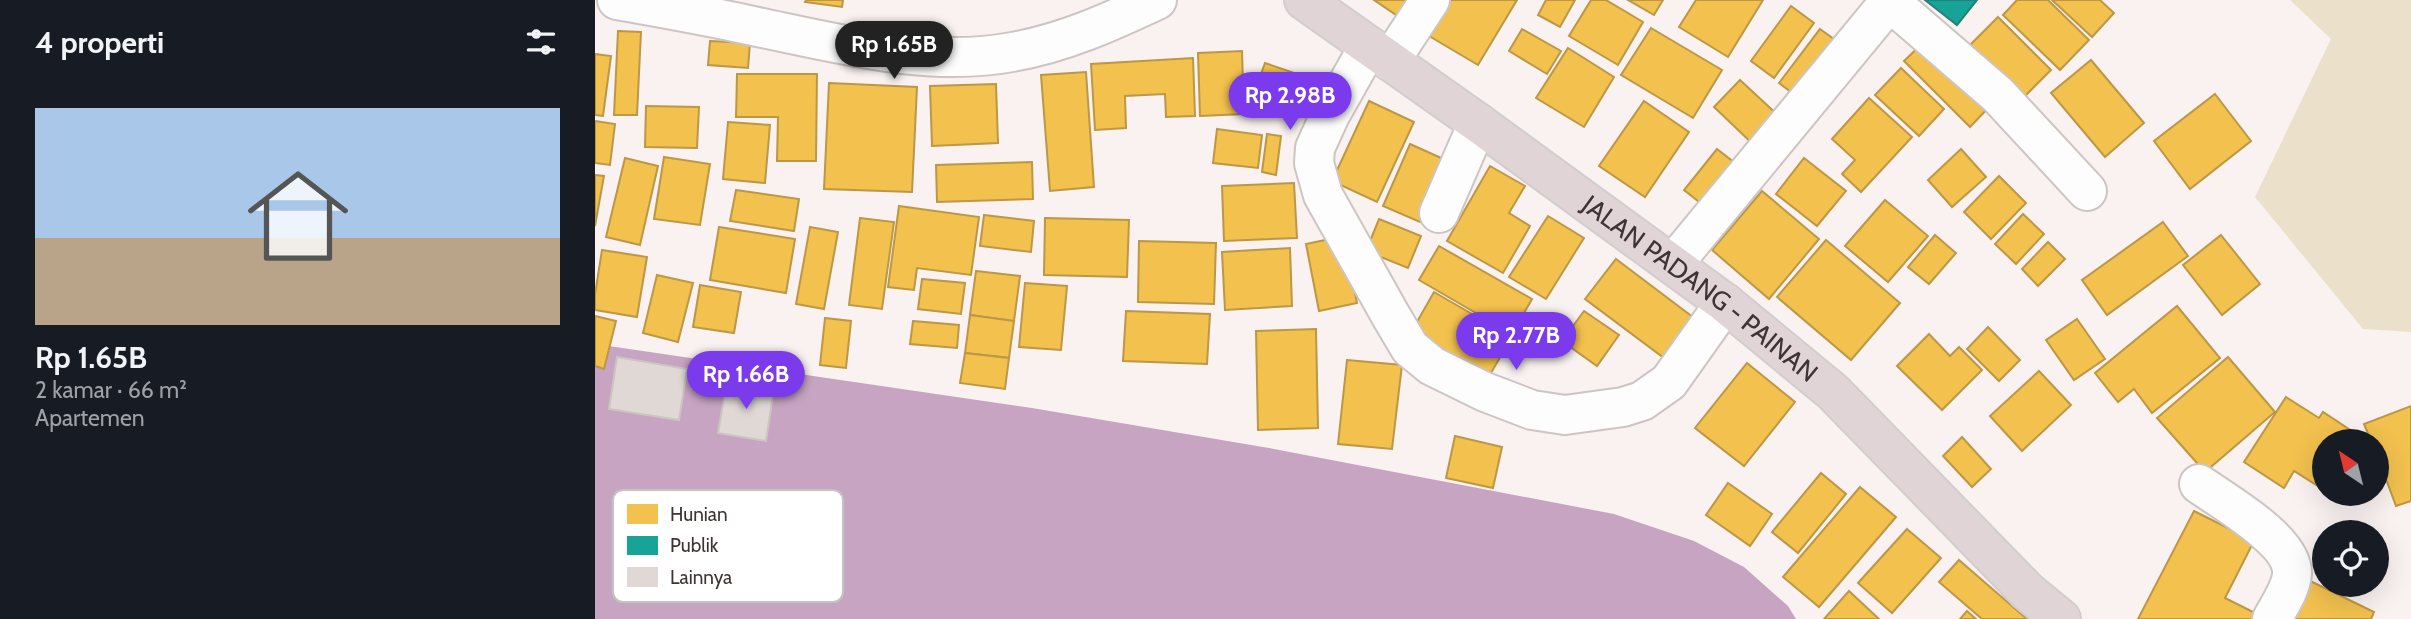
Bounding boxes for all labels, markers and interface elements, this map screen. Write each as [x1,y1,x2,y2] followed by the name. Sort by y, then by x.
[822,22,966,81] pin: Rp 1.65B
[522,23,560,61] icon: filters
[35,24,164,61] text: 4 properti
[851,30,937,58] text: Rp 1.65B
[1218,72,1362,132] pin: Rp 2.98B
[1245,81,1335,109] text: Rp 2.98B
[235,153,361,279] icon: home
[1575,188,1824,389] street label: JALAN PADANG - PAINAN
[1444,312,1588,372] pin: Rp 2.77B
[1472,321,1560,349] text: Rp 2.77B
[35,339,147,376] text: Rp 1.65B
[674,352,818,411] pin: Rp 1.66B
[703,360,789,388] text: Rp 1.66B
[35,376,187,404] text: 2 kamar · 66 m²
[35,404,145,432] text: Apartemen
[2312,429,2389,506] north arrow
[2312,429,2389,597] map controls
[613,490,843,602] legend
[670,503,728,526] text: Hunian
[2312,520,2389,597] button: locate
[670,534,719,557] text: Publik
[670,566,732,589] text: Lainnya

